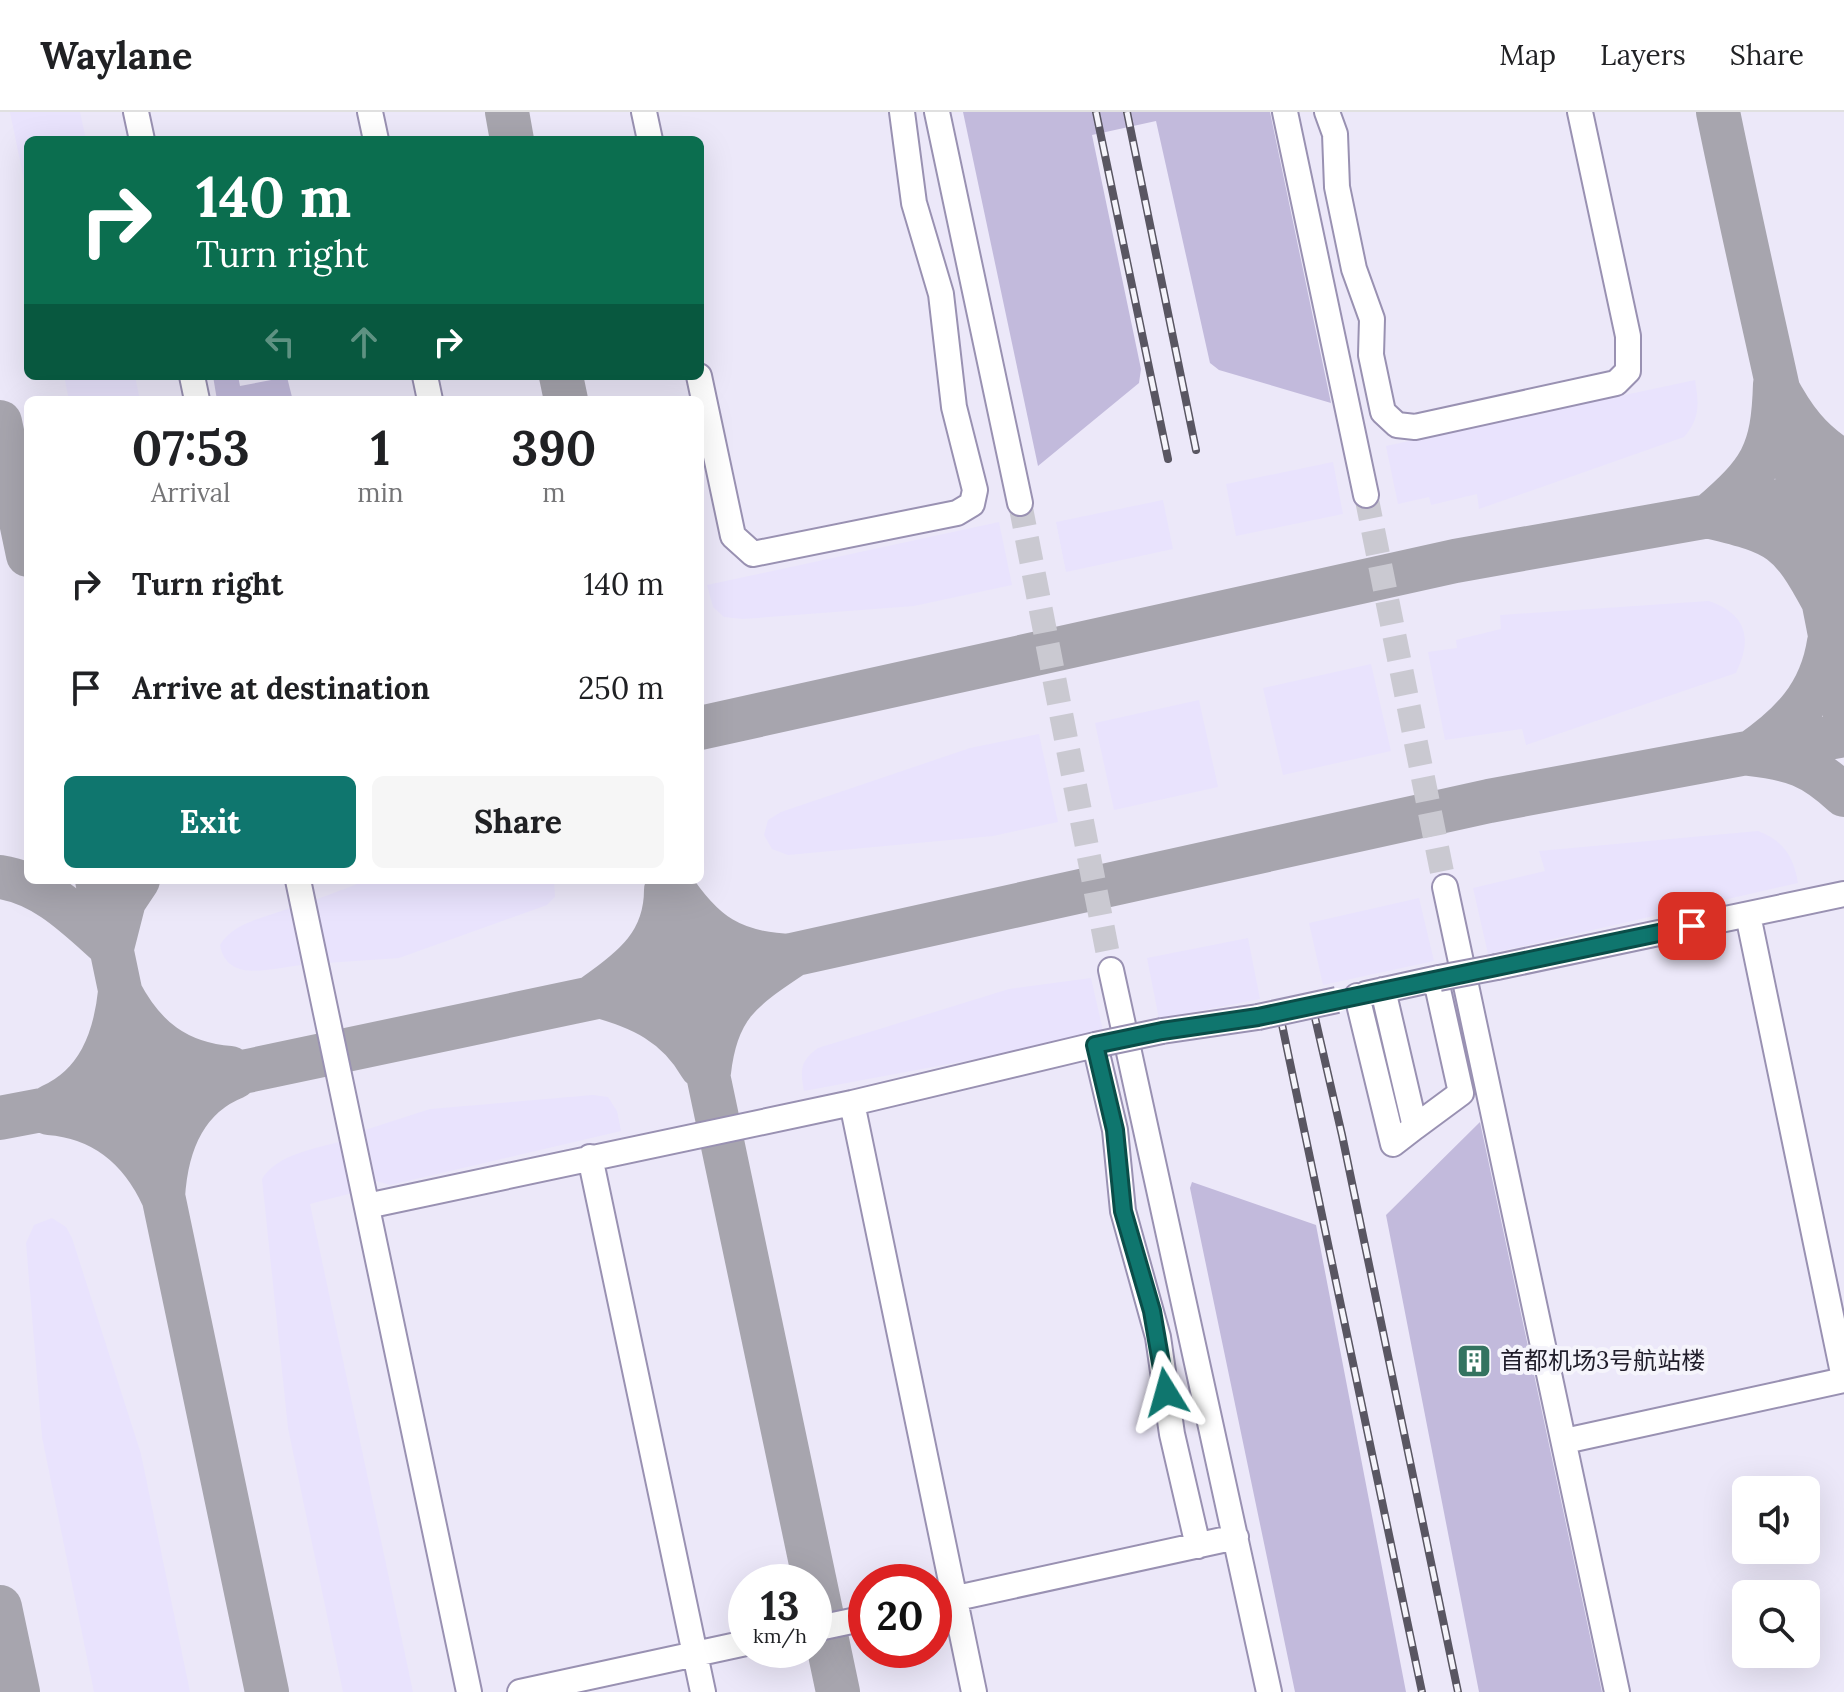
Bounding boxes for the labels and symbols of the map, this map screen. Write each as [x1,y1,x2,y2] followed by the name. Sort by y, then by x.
[1658,892,1726,960] pin
[1455,1342,1493,1380] building icon: 首都机场3号航站楼
[1500,1345,1705,1376] place label: 首都机场3号航站楼
[1124,1350,1208,1434] position arrow
[848,1564,952,1668] speed limit sign: 20

